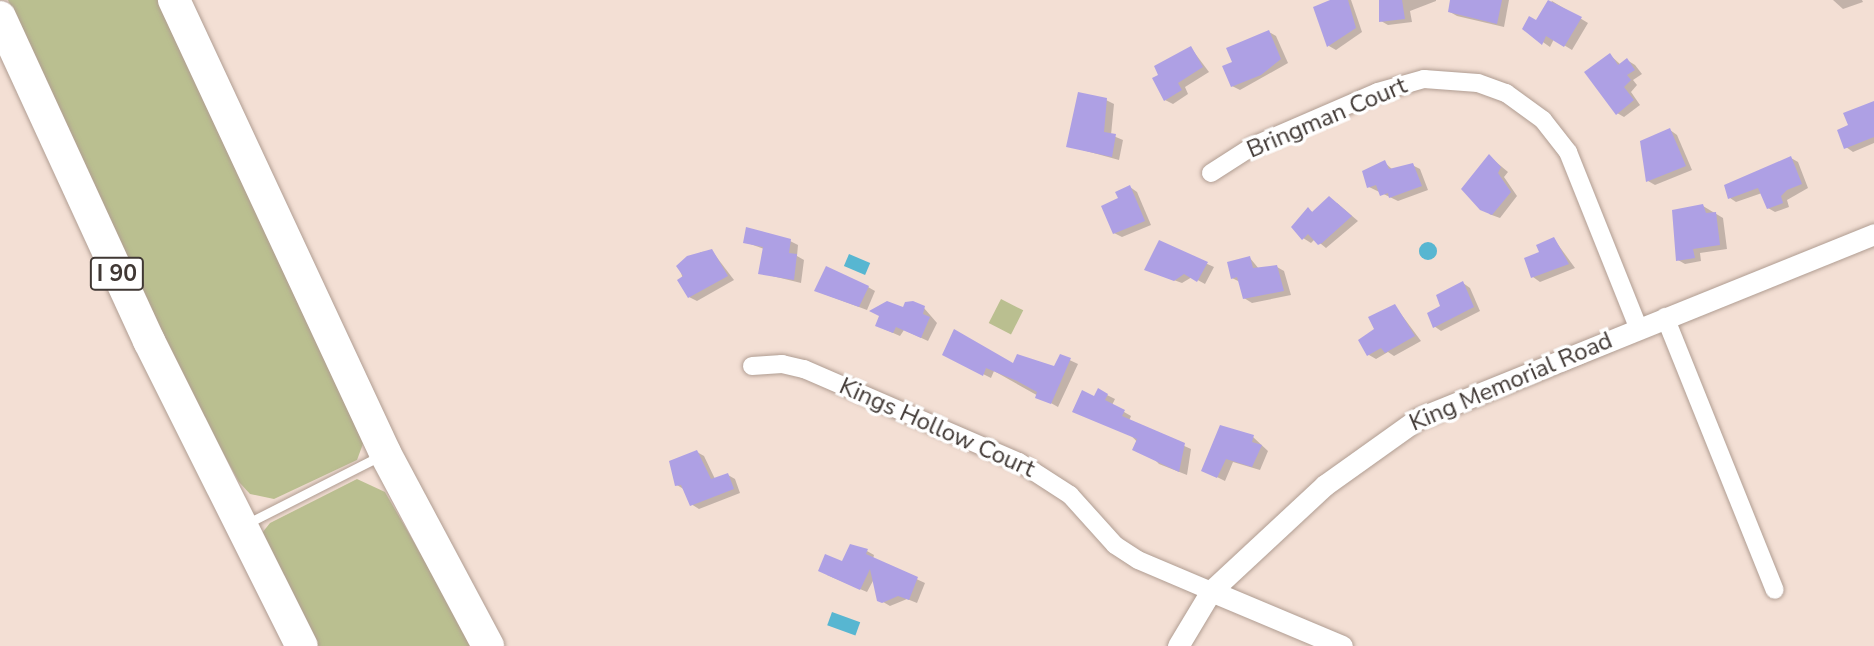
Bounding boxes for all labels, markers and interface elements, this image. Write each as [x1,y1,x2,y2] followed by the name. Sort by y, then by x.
[1243,71,1411,165] street label: Bringman Court
[89,255,145,294] road number: I 90
[1405,326,1617,438] street label: King Memorial Road
[835,372,1039,484] street label: Kings Hollow Court

